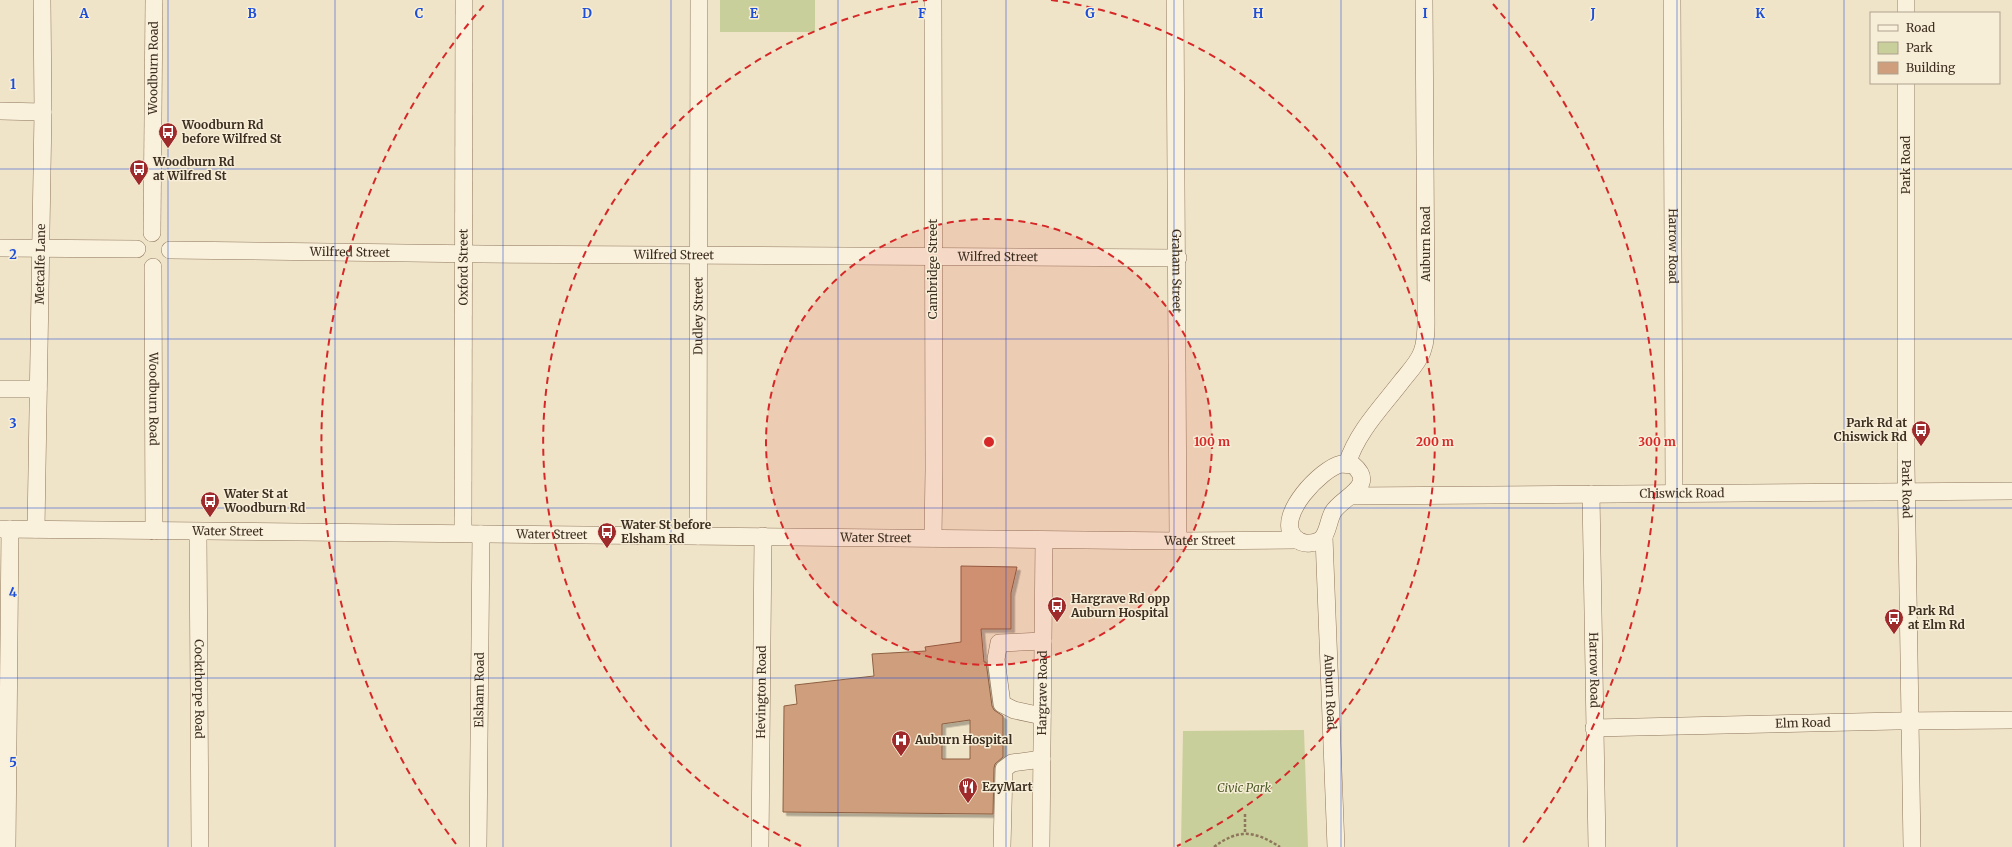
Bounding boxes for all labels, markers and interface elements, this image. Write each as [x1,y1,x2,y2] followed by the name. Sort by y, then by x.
[78,5,89,22] text: A
[247,5,257,22] text: B
[415,5,424,22] text: C
[582,5,592,22] text: D
[750,5,759,22] text: E
[918,5,926,22] text: F
[1085,5,1095,22] text: G
[1253,5,1264,22] text: H
[1422,5,1428,22] text: I
[1589,5,1596,22] text: J
[1755,5,1765,22] text: K
[1870,12,2000,84] legend
[1906,20,1935,35] text: Road
[145,21,161,116] street label: Woodburn Road
[1906,40,1933,55] text: Park
[1906,60,1956,75] text: Building
[10,76,16,93] text: 1
[181,117,282,146] place label: Woodburn Rd before Wilfred St
[157,121,179,149] bus stop icon: Woodburn Rd before Wilfred St
[1898,136,1913,194] street label: Park Road
[152,154,235,183] place label: Woodburn Rd at Wilfred St
[128,158,150,186] bus stop icon: Woodburn Rd at Wilfred St
[1418,206,1433,283] street label: Auburn Road
[1666,208,1681,284] street label: Harrow Road
[925,219,940,319] street label: Cambridge Street
[32,223,48,305] street label: Metcalfe Lane
[455,228,471,305] street label: Oxford Street
[1169,229,1185,313] street label: Graham Street
[309,244,391,260] street label: Wilfred Street
[9,246,17,263] text: 2
[633,247,714,262] street label: Wilfred Street
[957,249,1038,264] street label: Wilfred Street
[690,277,705,355] street label: Dudley Street
[146,351,162,446] street label: Woodburn Road
[9,415,17,432] text: 3
[1834,415,1908,444] place label: Park Rd at Chiswick Rd
[1910,419,1932,447] bus stop icon: Park Rd at Chiswick Rd
[1194,434,1230,449] text: 100 m
[1416,434,1454,449] text: 200 m
[1638,434,1676,449] text: 300 m
[982,435,996,449] centre of rings
[1899,460,1915,518] street label: Park Road
[1639,485,1725,501] street label: Chiswick Road
[223,486,306,515] place label: Water St at Woodburn Rd
[199,490,221,518] bus stop icon: Water St at Woodburn Rd
[620,517,712,546] place label: Water St before Elsham Rd
[596,521,618,549] bus stop icon: Water St before Elsham Rd
[191,523,264,539] street label: Water Street
[515,526,588,542] street label: Water Street
[839,530,912,545] street label: Water Street
[1163,533,1236,548] street label: Water Street
[9,584,18,601] text: 4
[1070,591,1170,620] place label: Hargrave Rd opp Auburn Hospital
[1046,595,1068,623] bus stop icon: Hargrave Rd opp Auburn Hospital
[1908,603,1966,632] place label: Park Rd at Elm Rd
[1883,607,1905,635] bus stop icon: Park Rd at Elm Rd
[1586,632,1603,708] street label: Harrow Road
[192,639,207,739] street label: Cockthorpe Road
[753,645,769,739] street label: Hevington Road
[1034,650,1050,736] street label: Hargrave Road
[471,652,487,728] street label: Elsham Road
[1321,653,1339,730] street label: Auburn Road
[1775,715,1831,731] street label: Elm Road
[890,729,912,757] hospital icon: Auburn Hospital
[914,732,1012,747] place label: Auburn Hospital
[9,754,17,771] text: 5
[957,776,979,804] restaurant icon: EzyMart
[982,779,1033,794] place label: EzyMart
[1217,780,1271,795] park label: Civic Park

